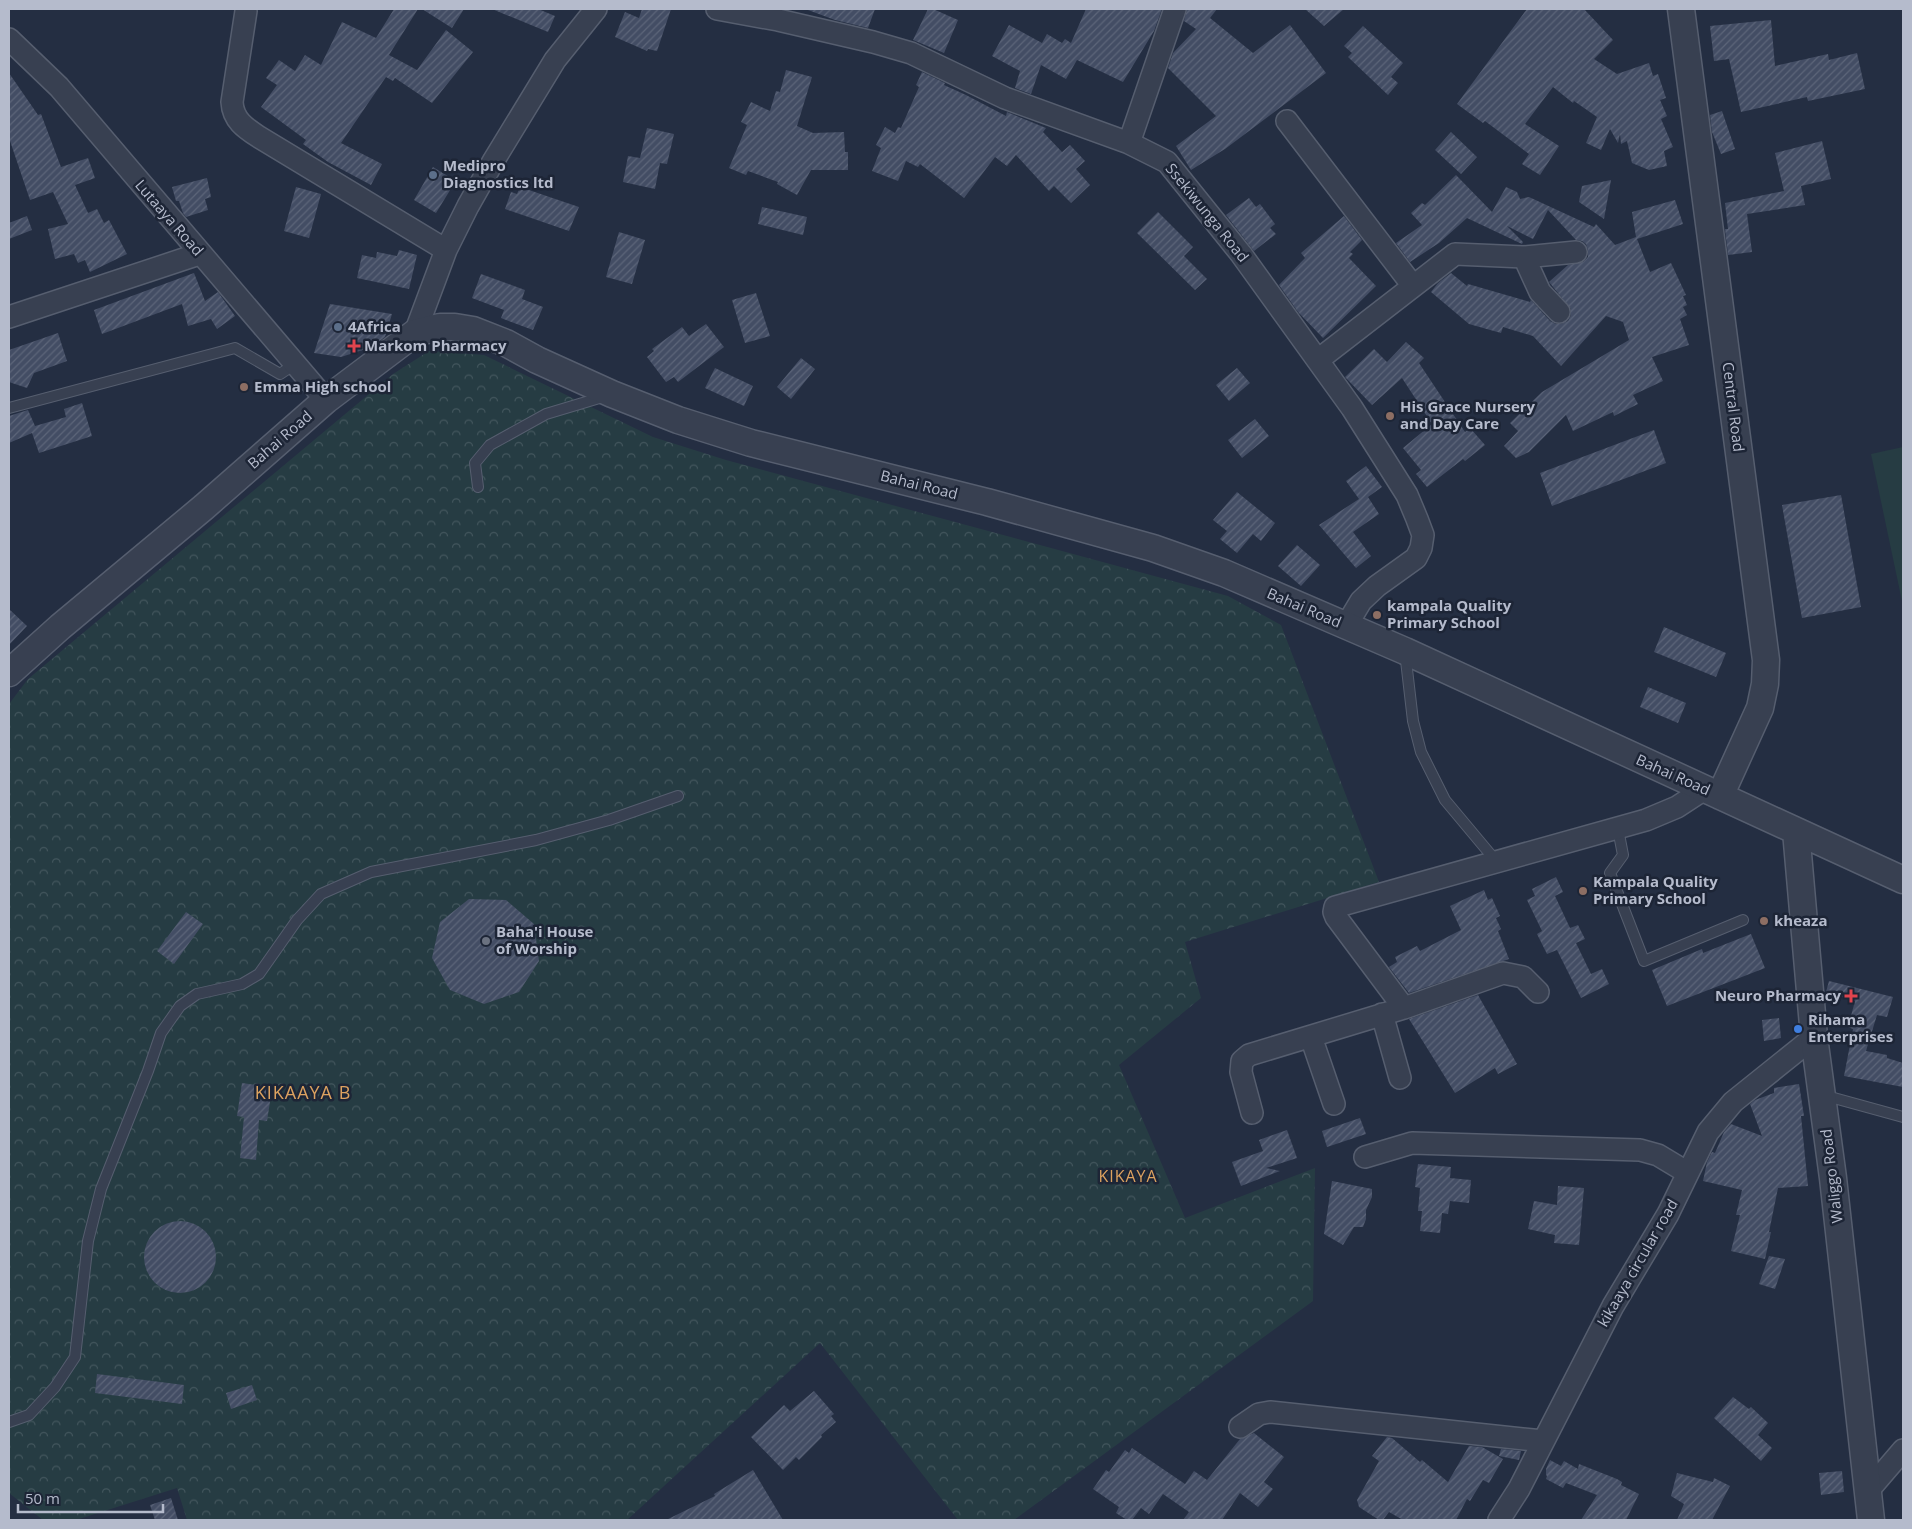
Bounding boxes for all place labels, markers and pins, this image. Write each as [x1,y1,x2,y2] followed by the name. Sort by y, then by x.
[443,155,554,192] place label: Medipro Diagnostics ltd
[427,169,439,181] marker: Medipro Diagnostics ltd
[348,316,401,336] place label: 4Africa
[332,321,344,333] marker: 4Africa
[364,335,507,355] place label: Markom Pharmacy
[348,340,360,352] marker: Markom Pharmacy
[254,376,391,396] place label: Emma High school
[238,381,250,393] marker: Emma High school
[1400,396,1536,433] place label: His Grace Nursery and Day Care
[1384,410,1396,422] marker: His Grace Nursery and Day Care
[1387,595,1512,632] place label: kampala Quality Primary School
[1371,609,1383,621] marker: kampala Quality Primary School
[1593,871,1718,908] place label: Kampala Quality Primary School
[1577,885,1589,897] marker: Kampala Quality Primary School
[1774,910,1827,930] place label: kheaza
[1758,915,1770,927] marker: kheaza
[496,921,594,958] place label: Baha'i House of Worship
[480,935,492,947] marker: Baha'i House of Worship
[1715,985,1841,1005] place label: Neuro Pharmacy
[1845,990,1857,1002] marker: Neuro Pharmacy
[1808,1009,1893,1046] place label: Rihama Enterprises
[1792,1023,1804,1035] marker: Rihama Enterprises

